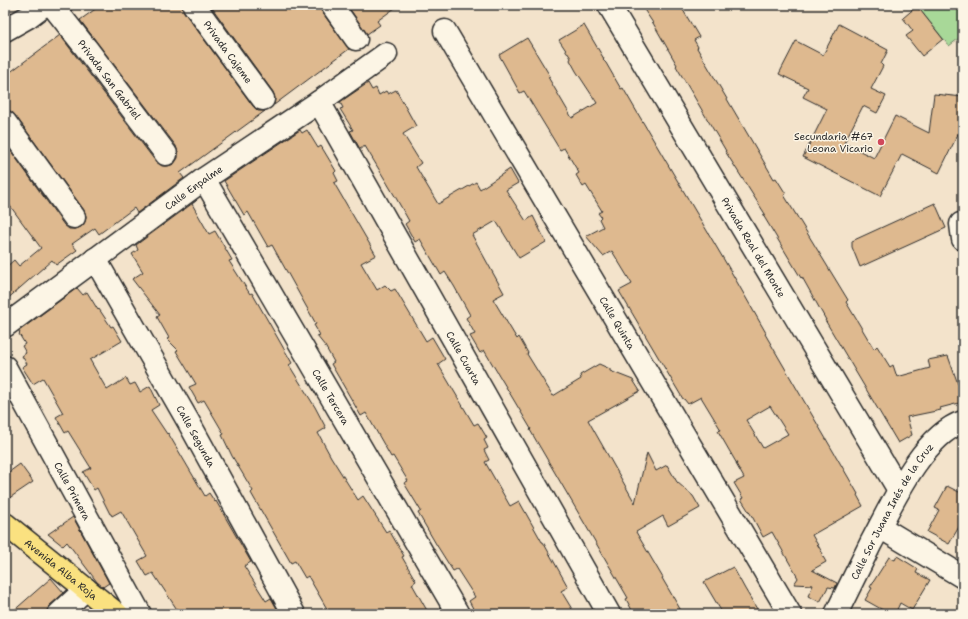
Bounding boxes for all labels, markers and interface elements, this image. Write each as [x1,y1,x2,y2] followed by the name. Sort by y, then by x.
[201,18,256,86] street label: Privada Cajeme
[75,37,144,122] street label: Privada San Gabriel
[794,130,873,155] place label: Secundaria #67 Leona Vicario
[876,137,886,147] marker: Secundaria #67 Leona Vicario
[162,162,225,213] street label: Calle Enpalme
[719,195,789,300] street label: Privada Real del Monte
[597,294,639,352] street label: Calle Quinta
[444,329,485,388] street label: Calle Cuarta
[310,366,353,428] street label: Calle Tercera
[174,403,219,470] street label: Calle Segunda
[848,440,936,582] street label: Calle Sor Juana Inés de la Cruz
[51,459,94,523] street label: Calle Primera
[22,536,101,603] street label: Avenida Alba Roja

